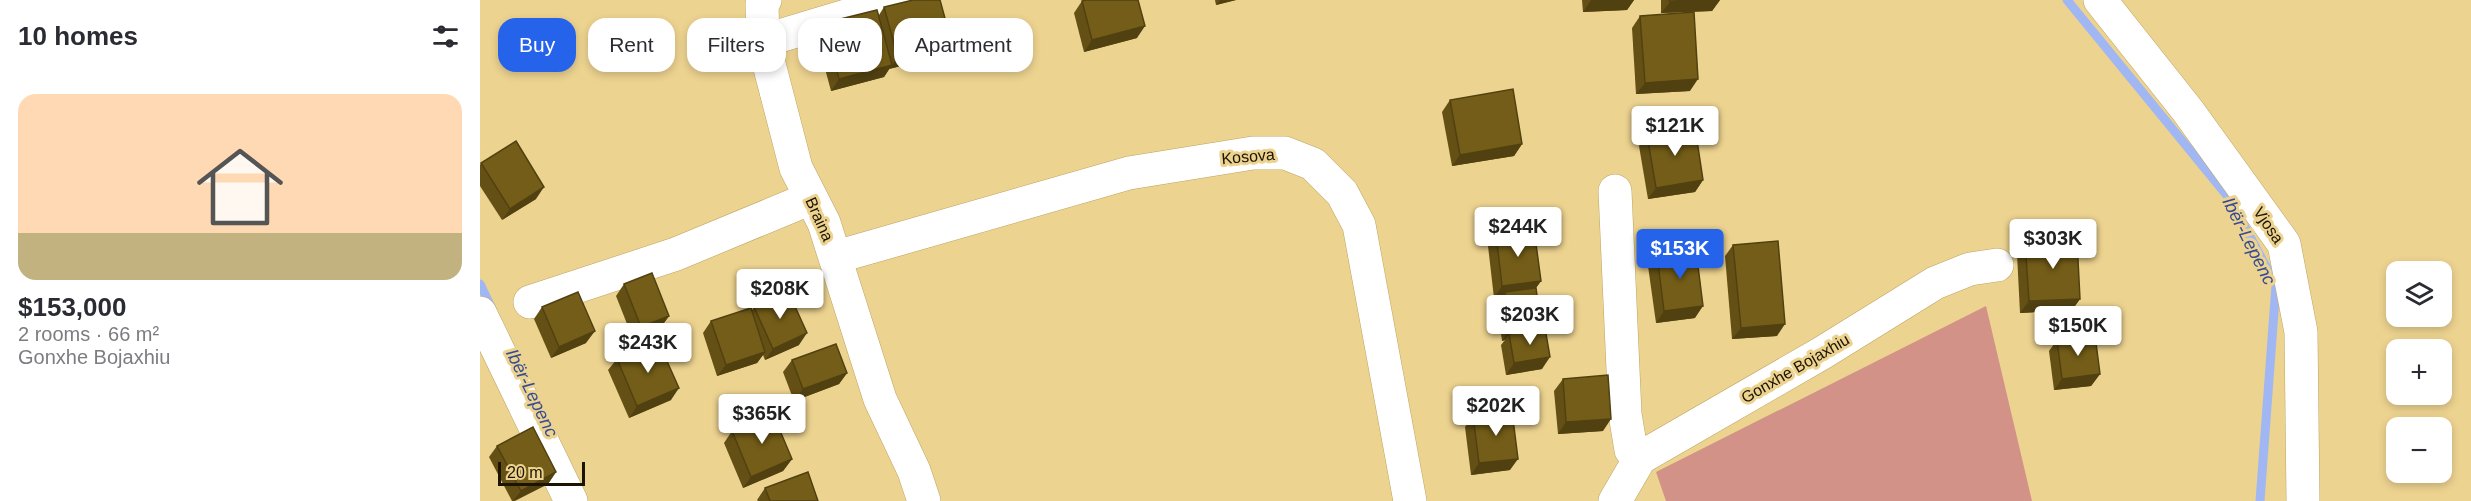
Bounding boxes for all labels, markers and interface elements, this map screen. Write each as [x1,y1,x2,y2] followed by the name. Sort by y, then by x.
[498,18,576,72] chip: Buy
[588,18,675,72] chip: Rent
[687,18,786,72] chip: Filters
[798,18,882,72] chip: New
[894,18,1033,72] chip: Apartment
[429,20,462,53] icon: filters
[18,21,138,51] text: 10 homes
[1633,106,1717,157] pin: $121K
[1646,114,1704,136] text: $121K
[186,133,294,241] icon: home
[1221,146,1275,167] street label: Kosova
[2218,194,2280,288] water label: Ibër-Lepenc
[802,195,837,244] street label: Braina
[2250,204,2287,247] street label: Vjosa
[1476,207,1560,258] pin: $244K
[1489,215,1547,237] text: $244K
[2011,219,2095,270] pin: $303K
[2024,227,2082,249] text: $303K
[1638,229,1722,280] pin: $153K
[1651,237,1709,259] text: $153K
[2386,261,2452,483] map controls
[2386,261,2452,327] button: layers
[738,269,822,320] pin: $208K
[751,277,809,299] text: $208K
[18,292,126,322] text: $153,000
[1488,295,1572,346] pin: $203K
[1501,303,1559,325] text: $203K
[2036,306,2120,357] pin: $150K
[2049,314,2107,336] text: $150K
[18,323,159,345] text: 2 rooms · 66 m²
[606,323,690,374] pin: $243K
[619,331,677,353] text: $243K
[1738,331,1852,406] street label: Gonxhe Bojaxhiu
[2386,339,2452,405] button: +
[18,346,170,368] text: Gonxhe Bojaxhiu
[502,346,562,440] water label: Ibër-Lepenc
[1454,386,1538,437] pin: $202K
[720,394,804,445] pin: $365K
[1467,394,1525,416] text: $202K
[733,402,791,424] text: $365K
[2386,417,2452,483] button: −
[498,459,585,486] scale bar
[507,464,543,481] text: 20 m

